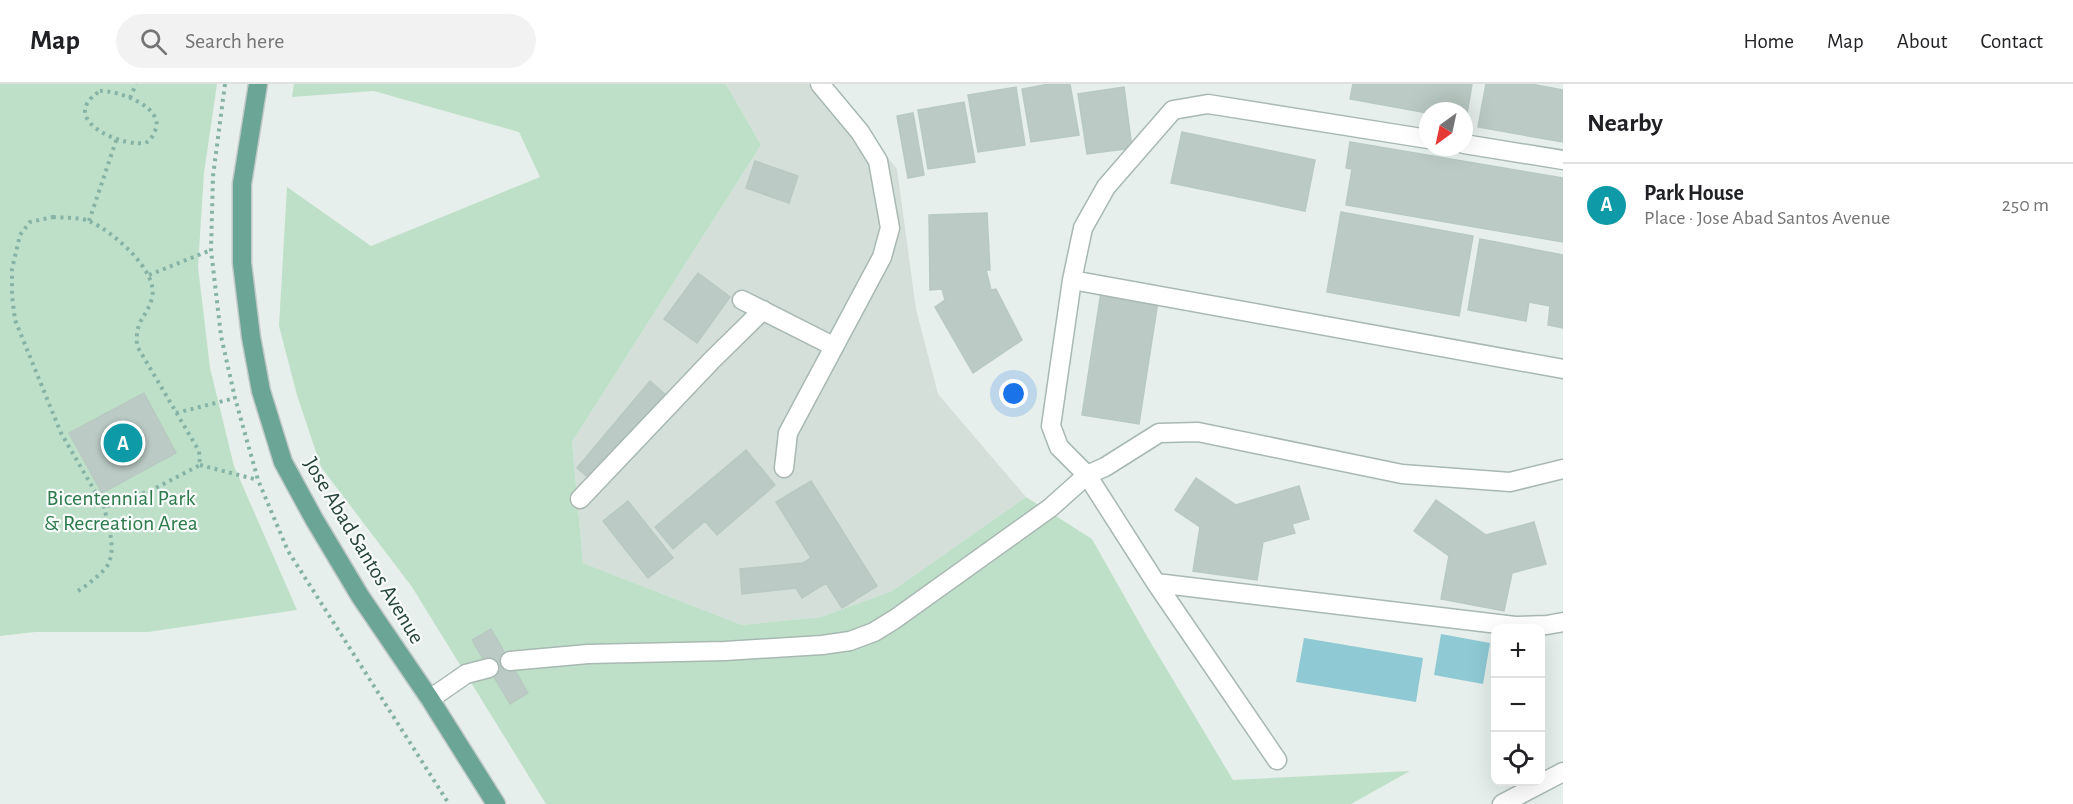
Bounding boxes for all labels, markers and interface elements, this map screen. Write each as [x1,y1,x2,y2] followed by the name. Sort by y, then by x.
[116,14,536,68] search box
[137,25,170,58] icon: search
[30,27,80,55] text: Map
[185,30,284,52] text: Search here
[1743,31,1794,52] text: Home
[1827,31,1864,52] text: Map
[1897,31,1947,52] text: About
[1980,31,2043,52] text: Contact
[1419,102,1473,156] north arrow
[1587,110,1663,136] text: Nearby
[1644,182,1744,204] text: Park House
[1601,195,1613,215] text: A
[2002,195,2049,215] text: 250 m
[1644,208,1890,228] text: Place · Jose Abad Santos Avenue
[999,379,1028,408] your location
[104,420,142,466] pin: A
[300,454,428,647] street label: Jose Abad Santos Avenue
[44,487,198,534] park label: Bicentennial Park & Recreation Area
[1491,624,1545,786] map controls
[1491,624,1545,678] button: +
[1491,678,1545,732] button: −
[1491,732,1545,786] button: locate

